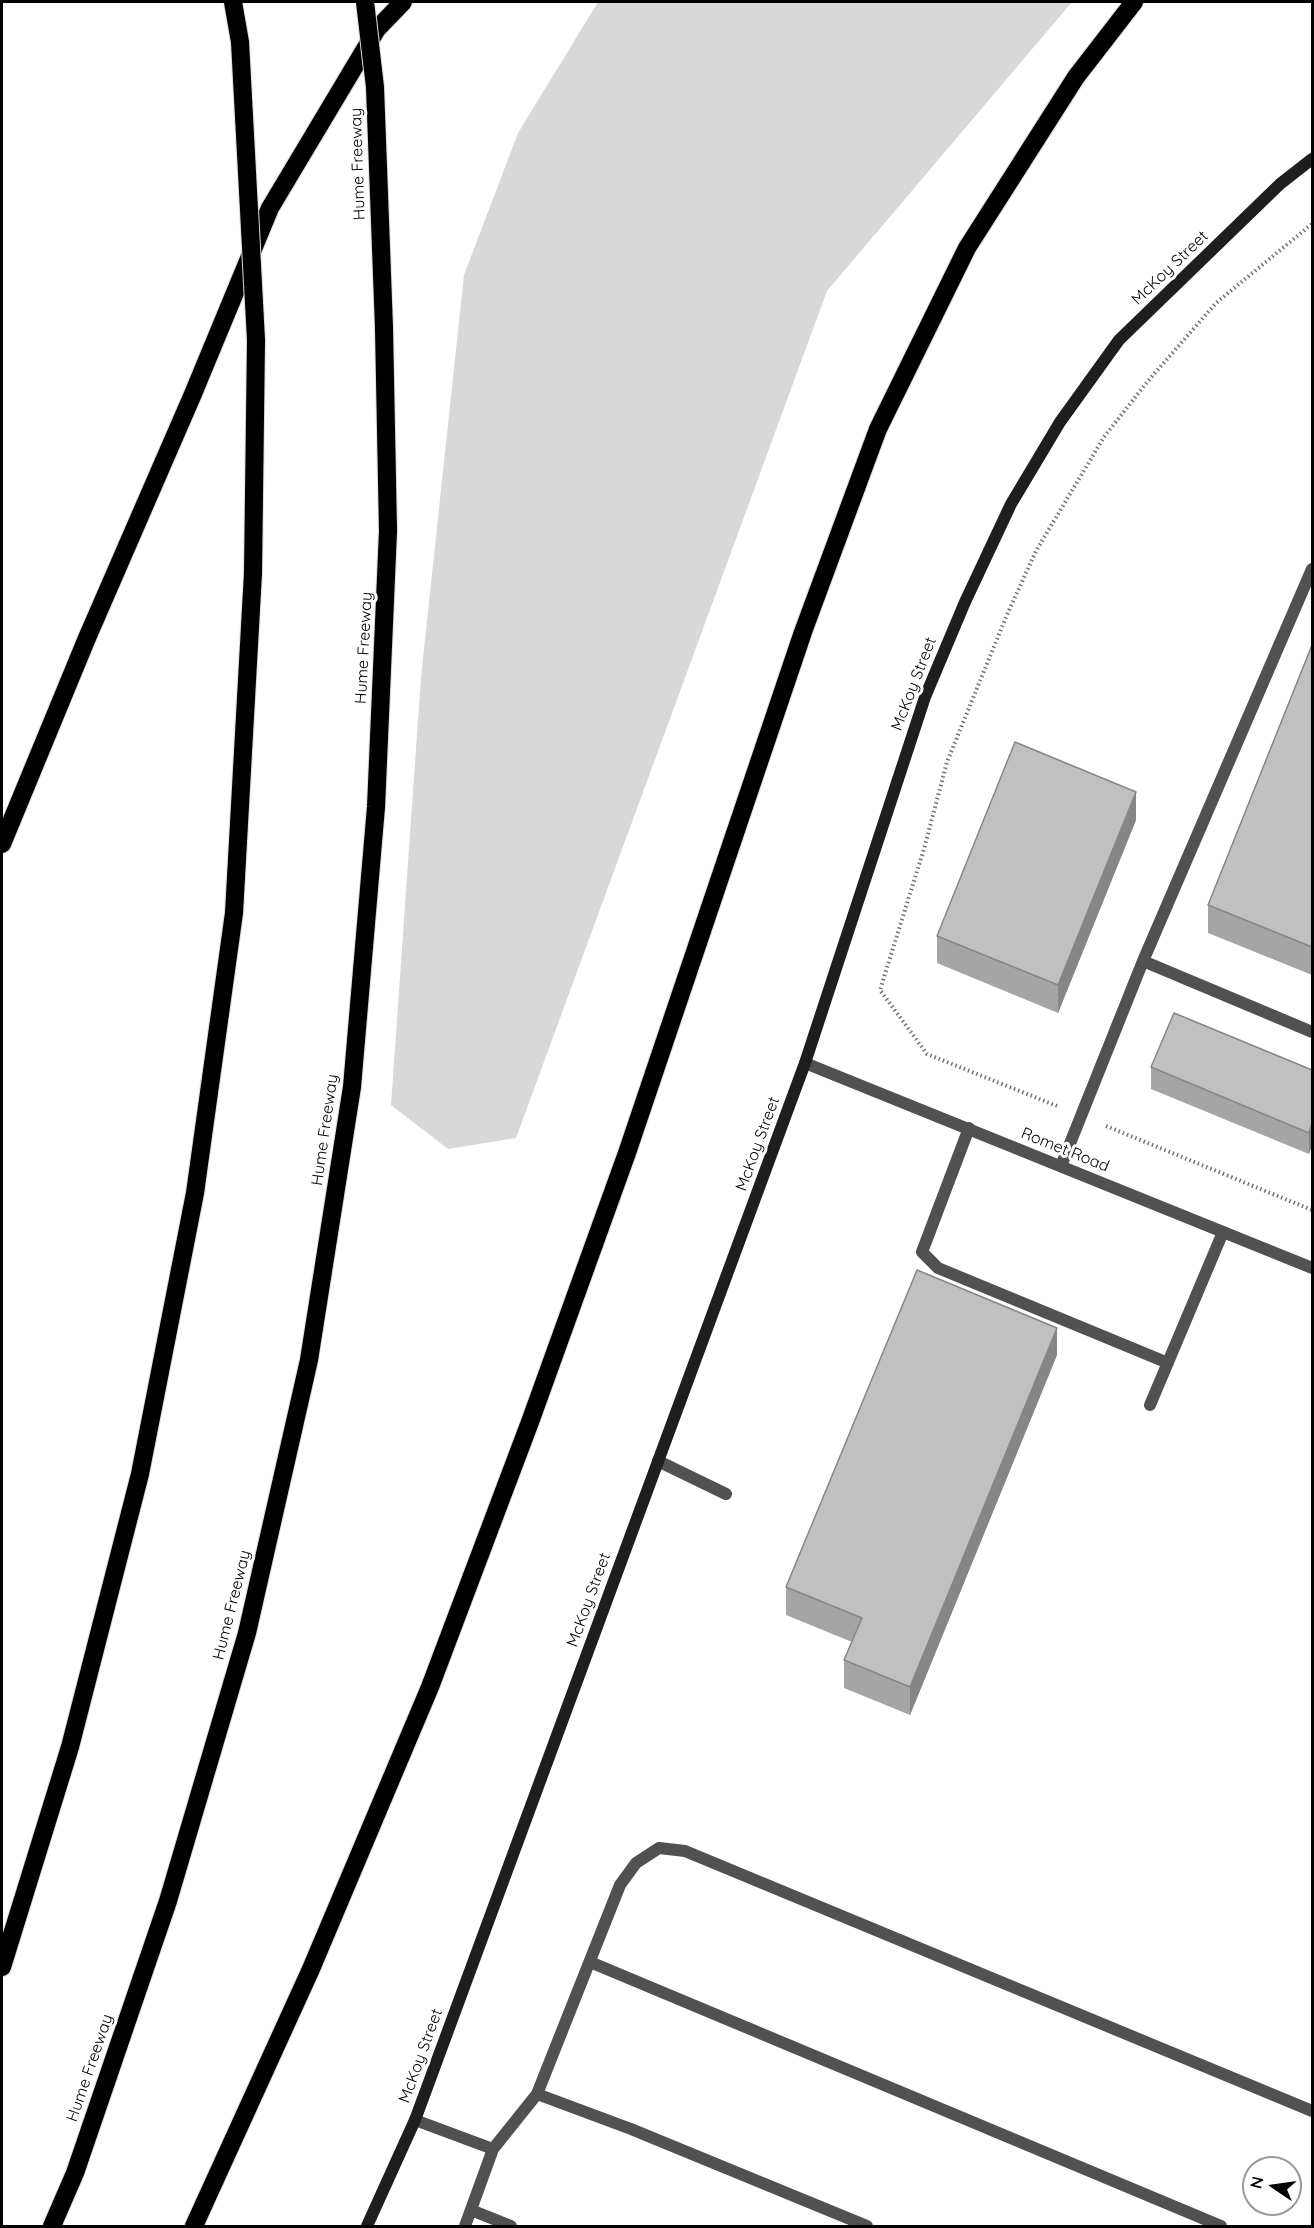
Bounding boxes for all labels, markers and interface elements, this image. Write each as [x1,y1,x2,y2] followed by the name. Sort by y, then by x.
[346,108,370,220] street label: Hume Freeway
[1128,227,1212,309] street label: McKoy Street
[351,591,377,705] street label: Hume Freeway
[887,634,941,734] street label: McKoy Street
[308,1073,342,1187] street label: Hume Freeway
[732,1094,784,1194] street label: McKoy Street
[1018,1124,1112,1176] street label: Romet Road
[209,1548,255,1662] street label: Hume Freeway
[563,1550,615,1650] street label: McKoy Street
[395,2006,447,2106] street label: McKoy Street
[63,2012,117,2124] street label: Hume Freeway
[1242,2156,1302,2216] north arrow
[1245,2174,1267,2190] text: N

